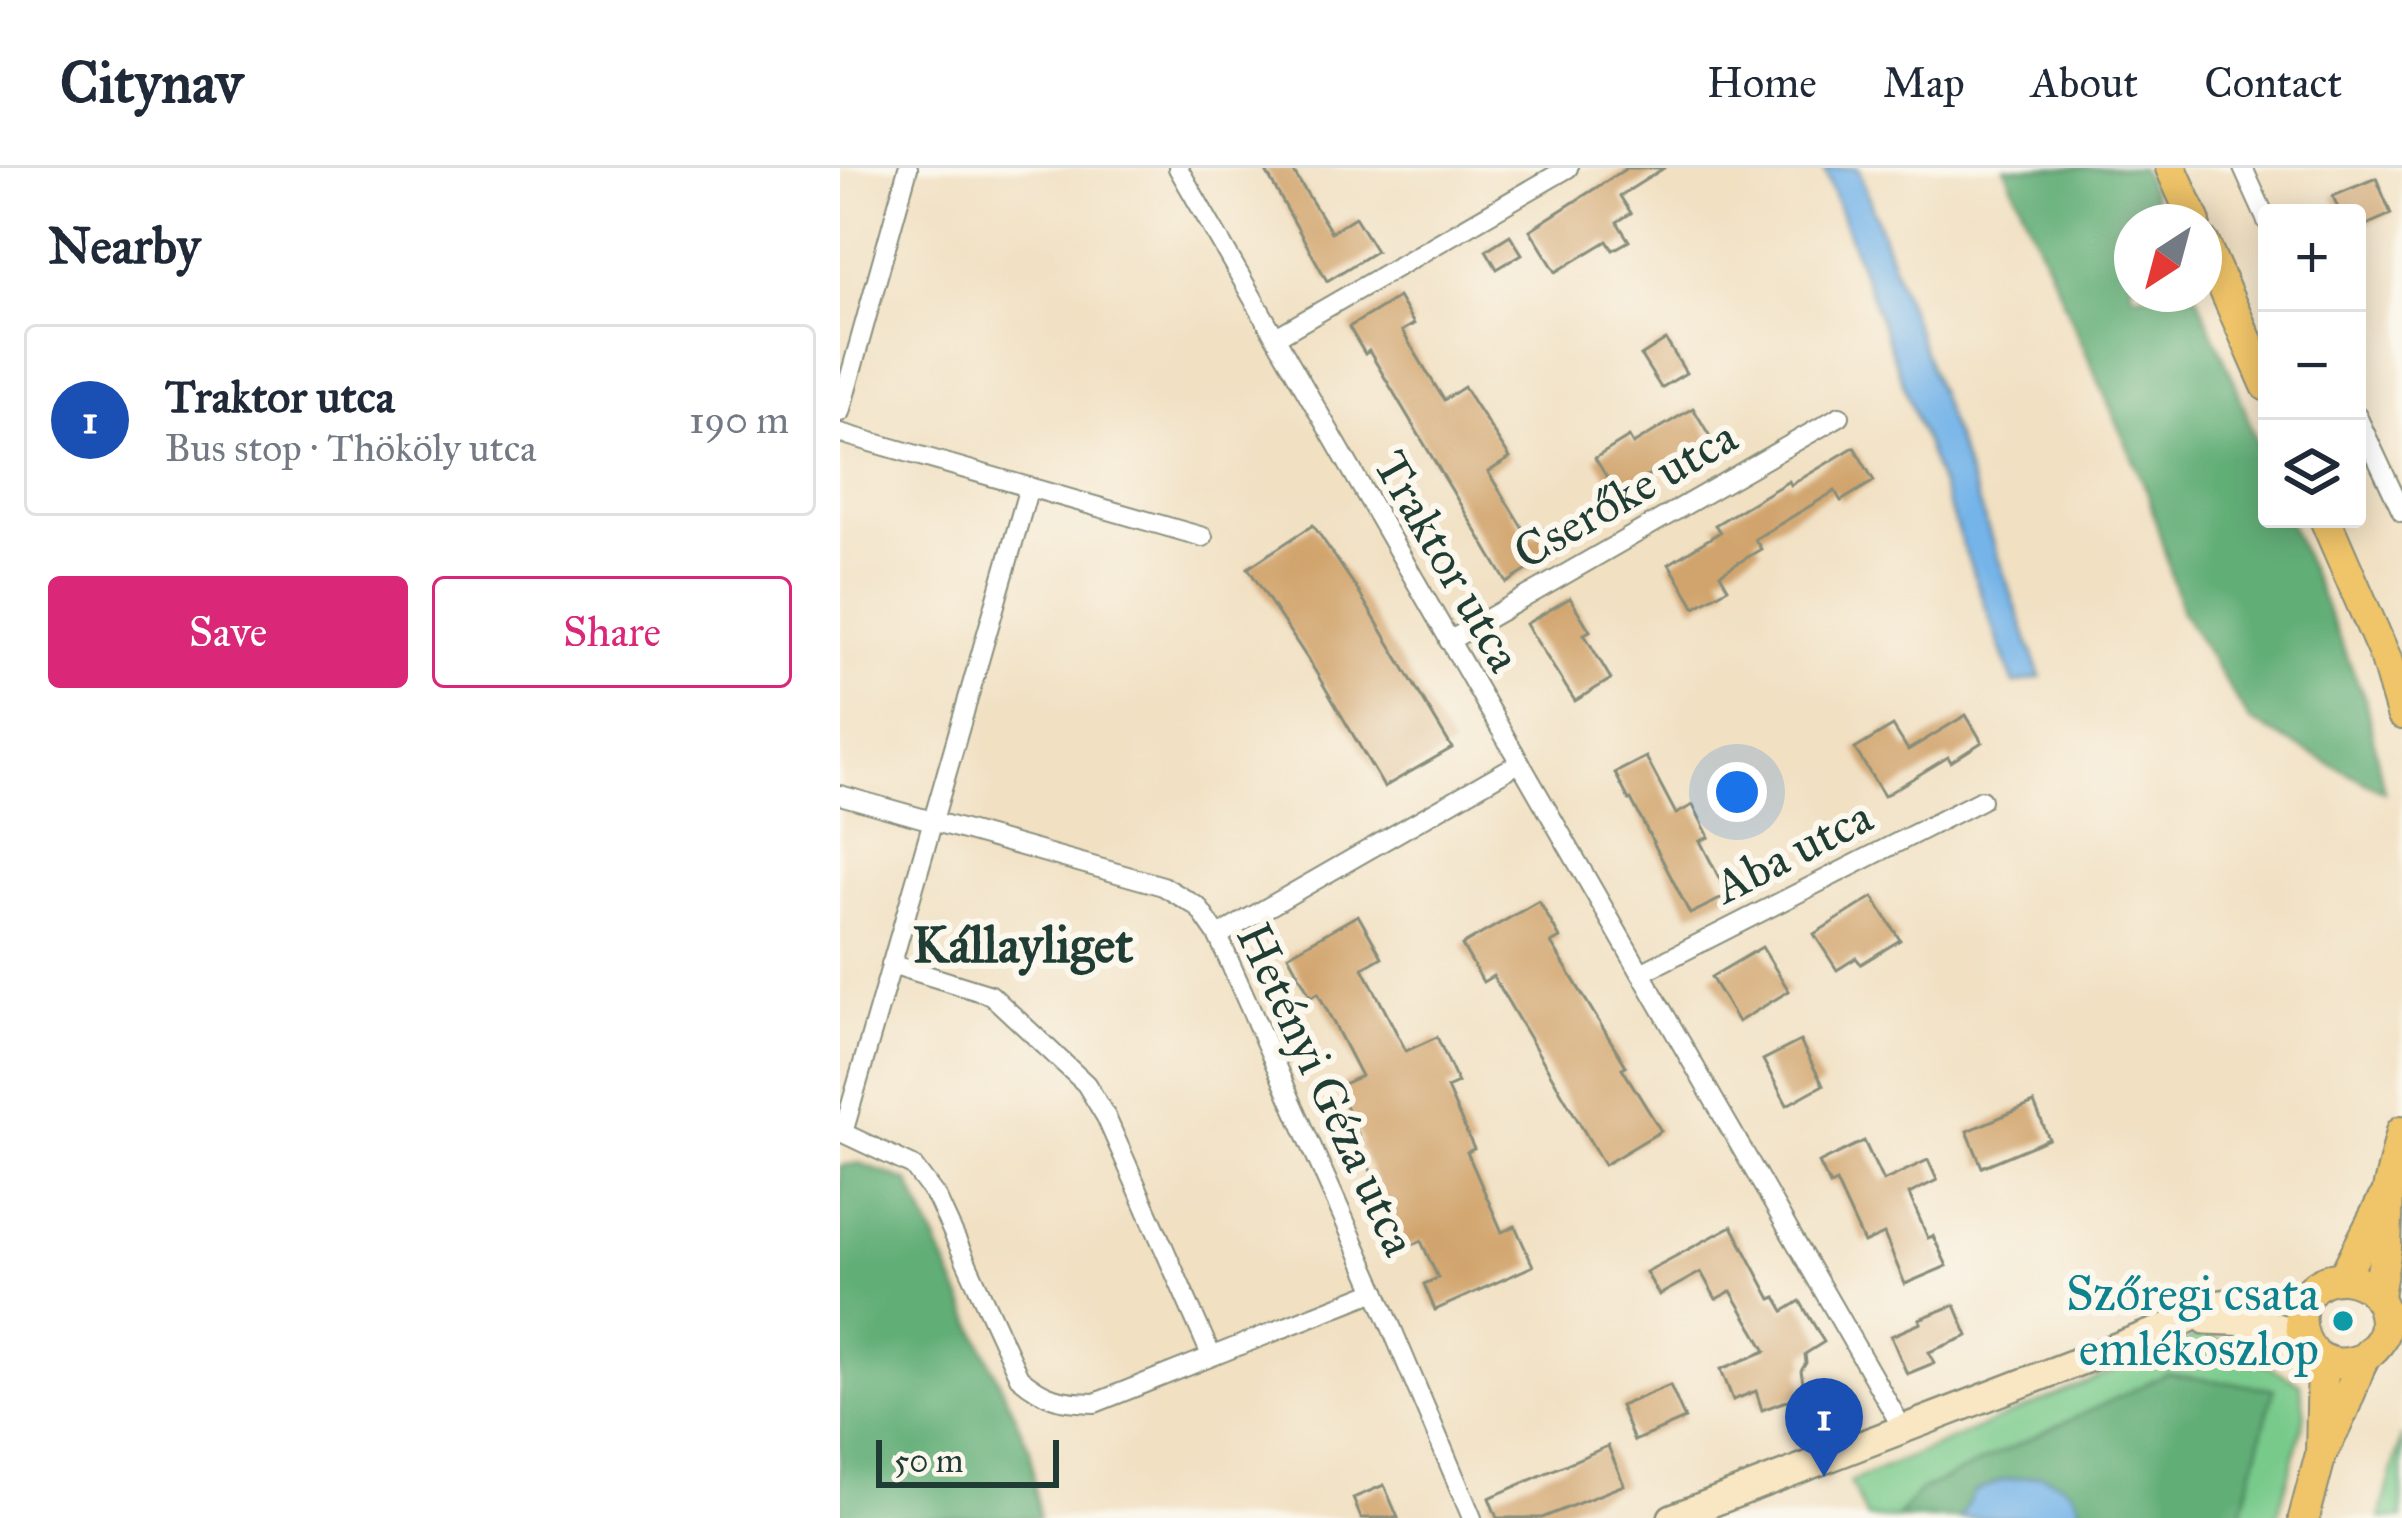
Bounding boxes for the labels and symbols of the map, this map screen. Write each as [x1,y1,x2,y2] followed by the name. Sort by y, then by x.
[2114,204,2222,312] north arrow
[1503,406,1748,581] street label: Cserőke utca
[1361,440,1535,682] street label: Traktor utca
[1707,762,1767,822] your location
[1702,786,1882,917] street label: Aba utca
[1224,913,1430,1265] street label: Hetényi Géza utca
[913,914,1133,976] district label: Kállayliget
[2066,1264,2320,1378] place label: Szőregi csata emlékoszlop
[2330,1308,2356,1334] marker: Szőregi csata emlékoszlop
[1785,1378,1863,1477] pin: 1
[876,1434,1059,1487] scale bar

